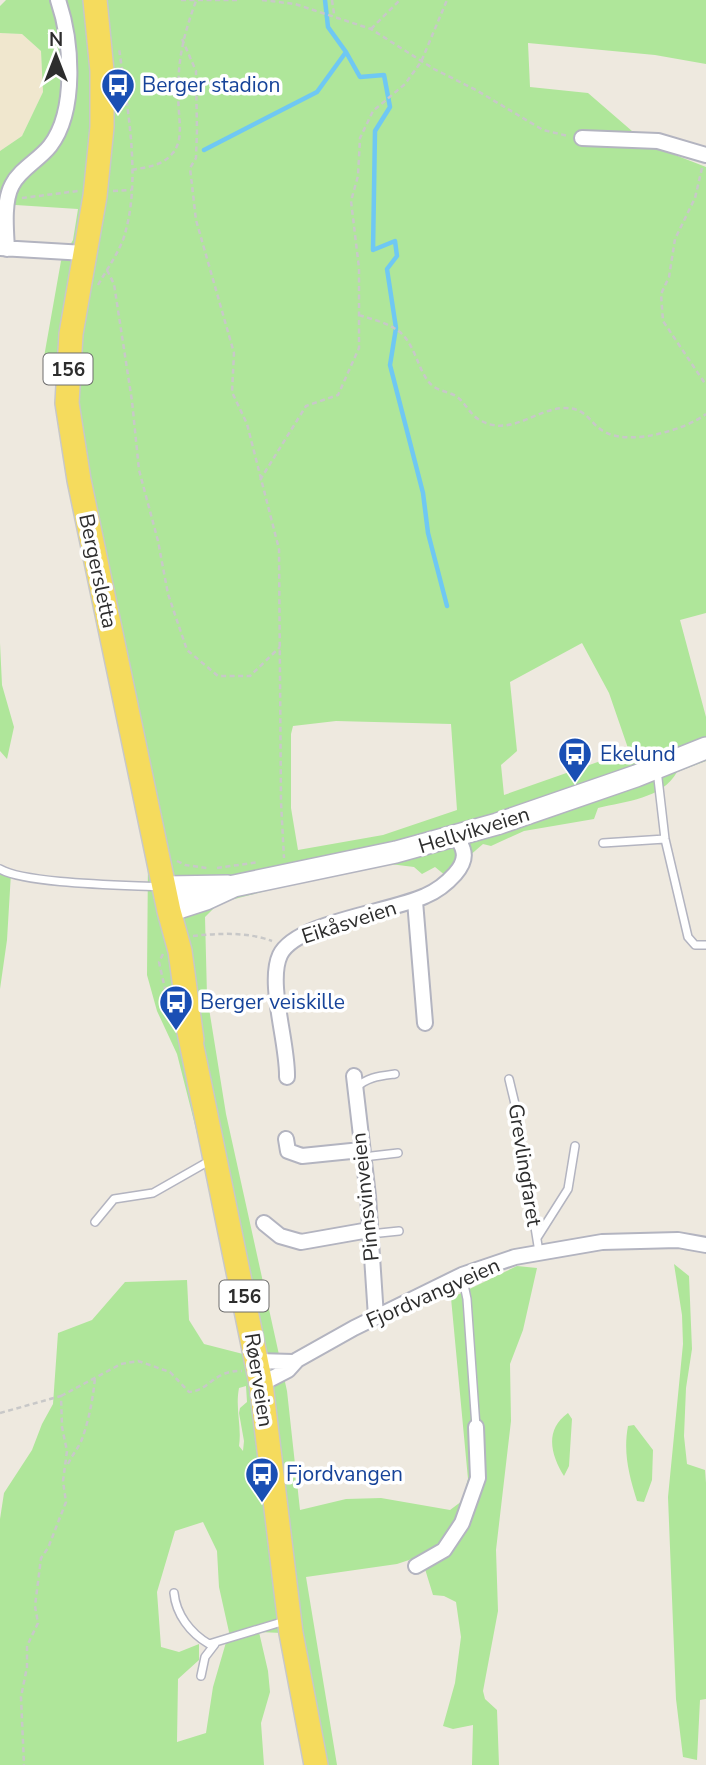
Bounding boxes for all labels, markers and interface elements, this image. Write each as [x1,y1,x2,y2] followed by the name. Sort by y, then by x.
[21,21,91,91] north arrow
[49,27,63,53] text: N
[99,66,137,115] bus stop icon: Berger stadion
[142,71,280,99] place label: Berger stadion
[43,354,92,384] road number: 156
[72,511,124,631] street label: Bergersletta
[556,735,594,784] bus stop icon: Ekelund
[600,740,676,768] place label: Ekelund
[415,800,533,860] street label: Hellvikveien
[298,893,400,951] street label: Eikåsveien
[157,983,195,1032] bus stop icon: Berger veiskille
[200,988,345,1016] place label: Berger veiskille
[501,1102,549,1229] street label: Grevlingfaret
[344,1131,386,1263] street label: Pinnsvinveien
[362,1251,504,1335] street label: Fjordvangveien
[219,1280,268,1312] road number: 156
[238,1331,280,1429] street label: Røerveien
[243,1455,281,1504] bus stop icon: Fjordvangen
[286,1460,403,1488] place label: Fjordvangen

